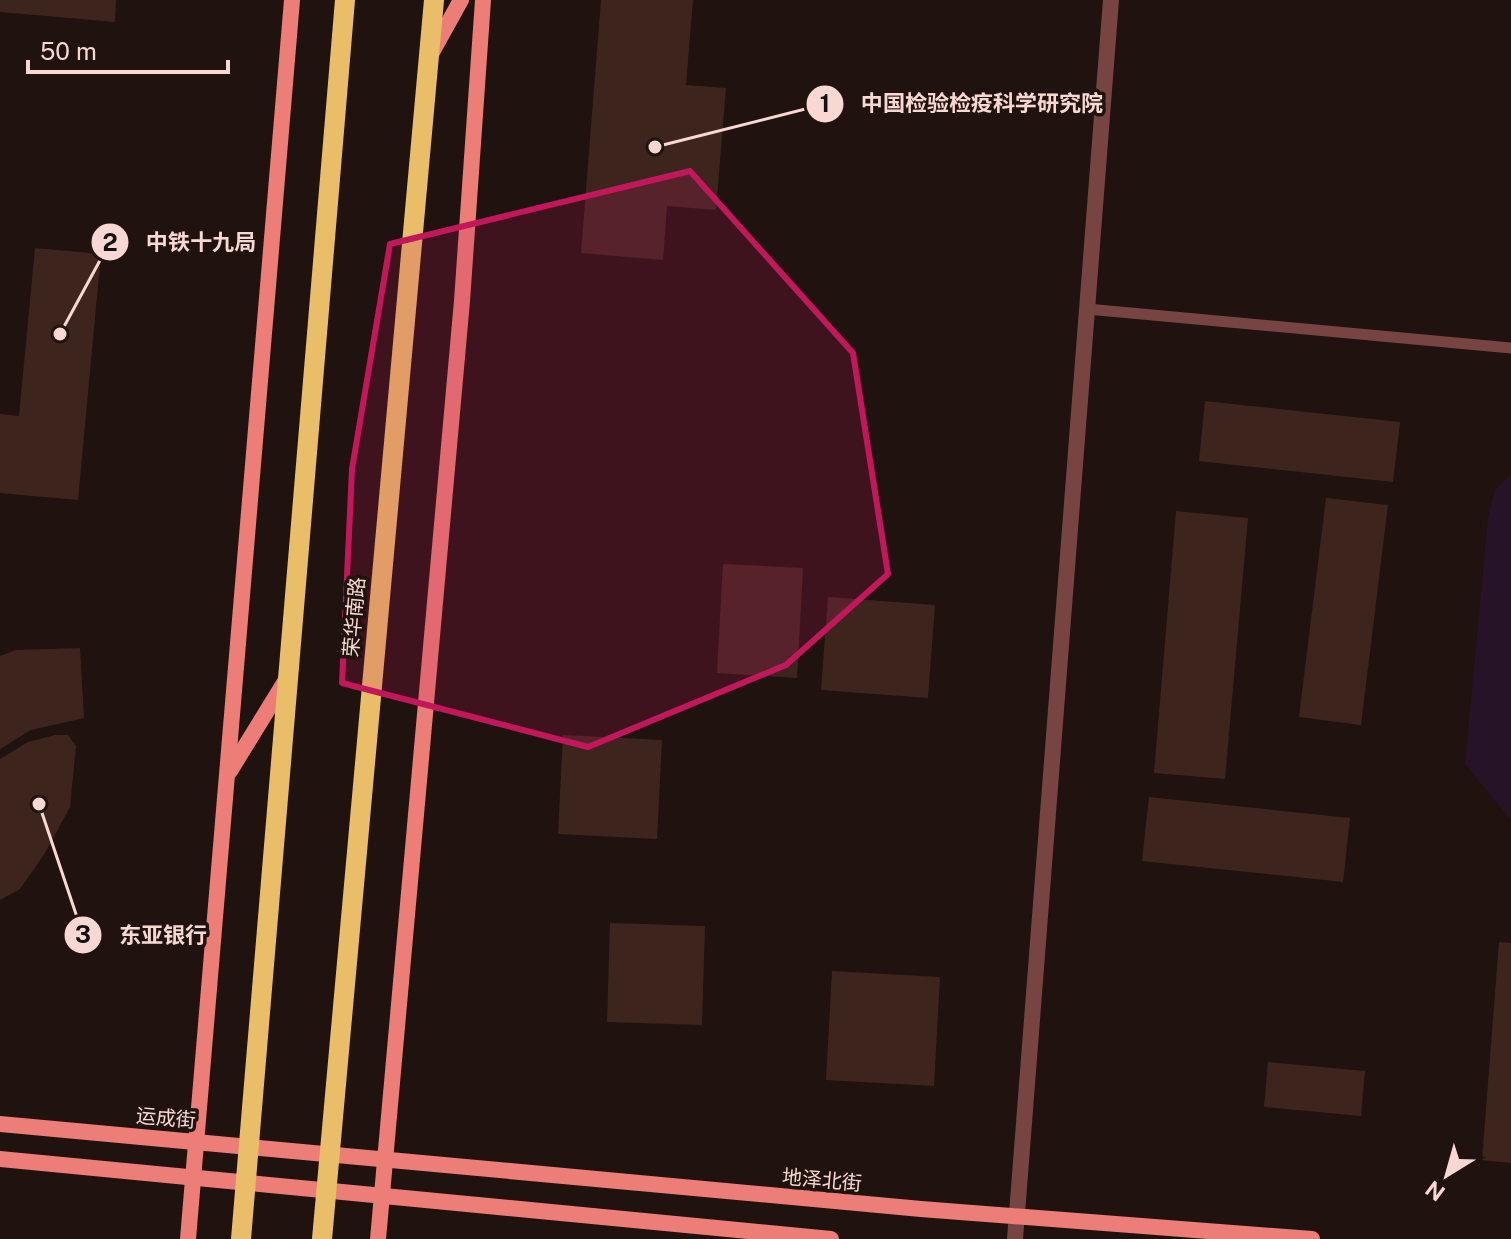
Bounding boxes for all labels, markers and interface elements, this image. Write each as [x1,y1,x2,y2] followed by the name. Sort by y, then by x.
[28,24,228,74] scale bar
[40,37,97,65] text: 50 m
[805,81,1119,127] callout: 中国检验检疫科学研究院
[820,89,830,117] text: 1
[861,90,1103,116] text: 中国检验检疫科学研究院
[90,219,272,265] callout: 中铁十九局
[102,228,118,256] text: 2
[146,229,256,255] text: 中铁十九局
[339,576,369,658] street label: 荣华南路
[63,912,223,958] callout: 东亚银行
[75,920,91,948] text: 3
[119,922,207,948] text: 东亚银行
[135,1103,197,1133] street label: 运成街
[1407,1135,1487,1215] north arrow
[781,1165,863,1195] street label: 地泽北街
[1420,1175,1450,1207] text: N

